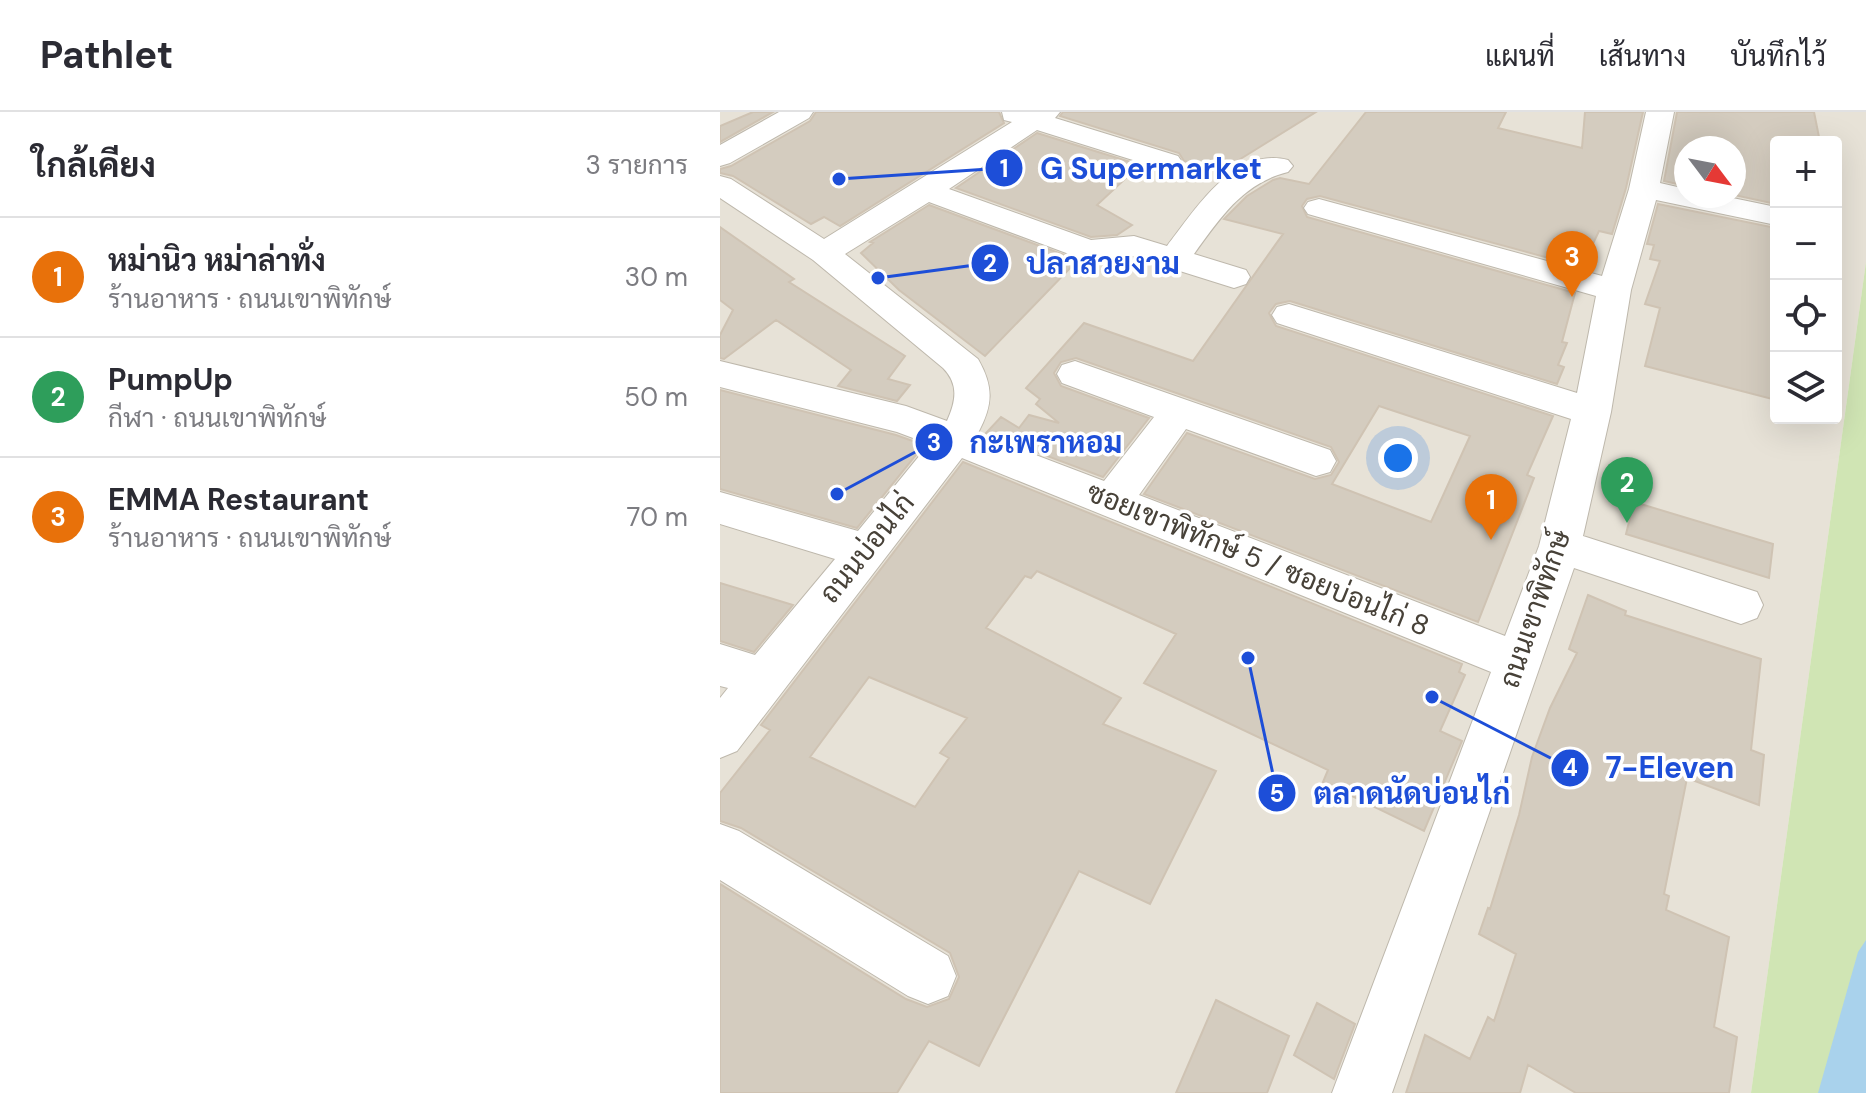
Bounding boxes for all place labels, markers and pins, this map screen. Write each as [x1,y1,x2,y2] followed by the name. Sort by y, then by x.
[984,141,1278,195] callout: G Supermarket
[1546,231,1598,297] pin: 3
[970,236,1196,290] callout: ปลาสวยงาม
[914,415,1139,469] callout: กะเพราหอม
[1601,457,1653,523] pin: 2
[1465,474,1517,540] pin: 1
[1550,741,1751,795] callout: 7-Eleven
[1257,766,1526,820] callout: ตลาดนัดบ่อนไก่

